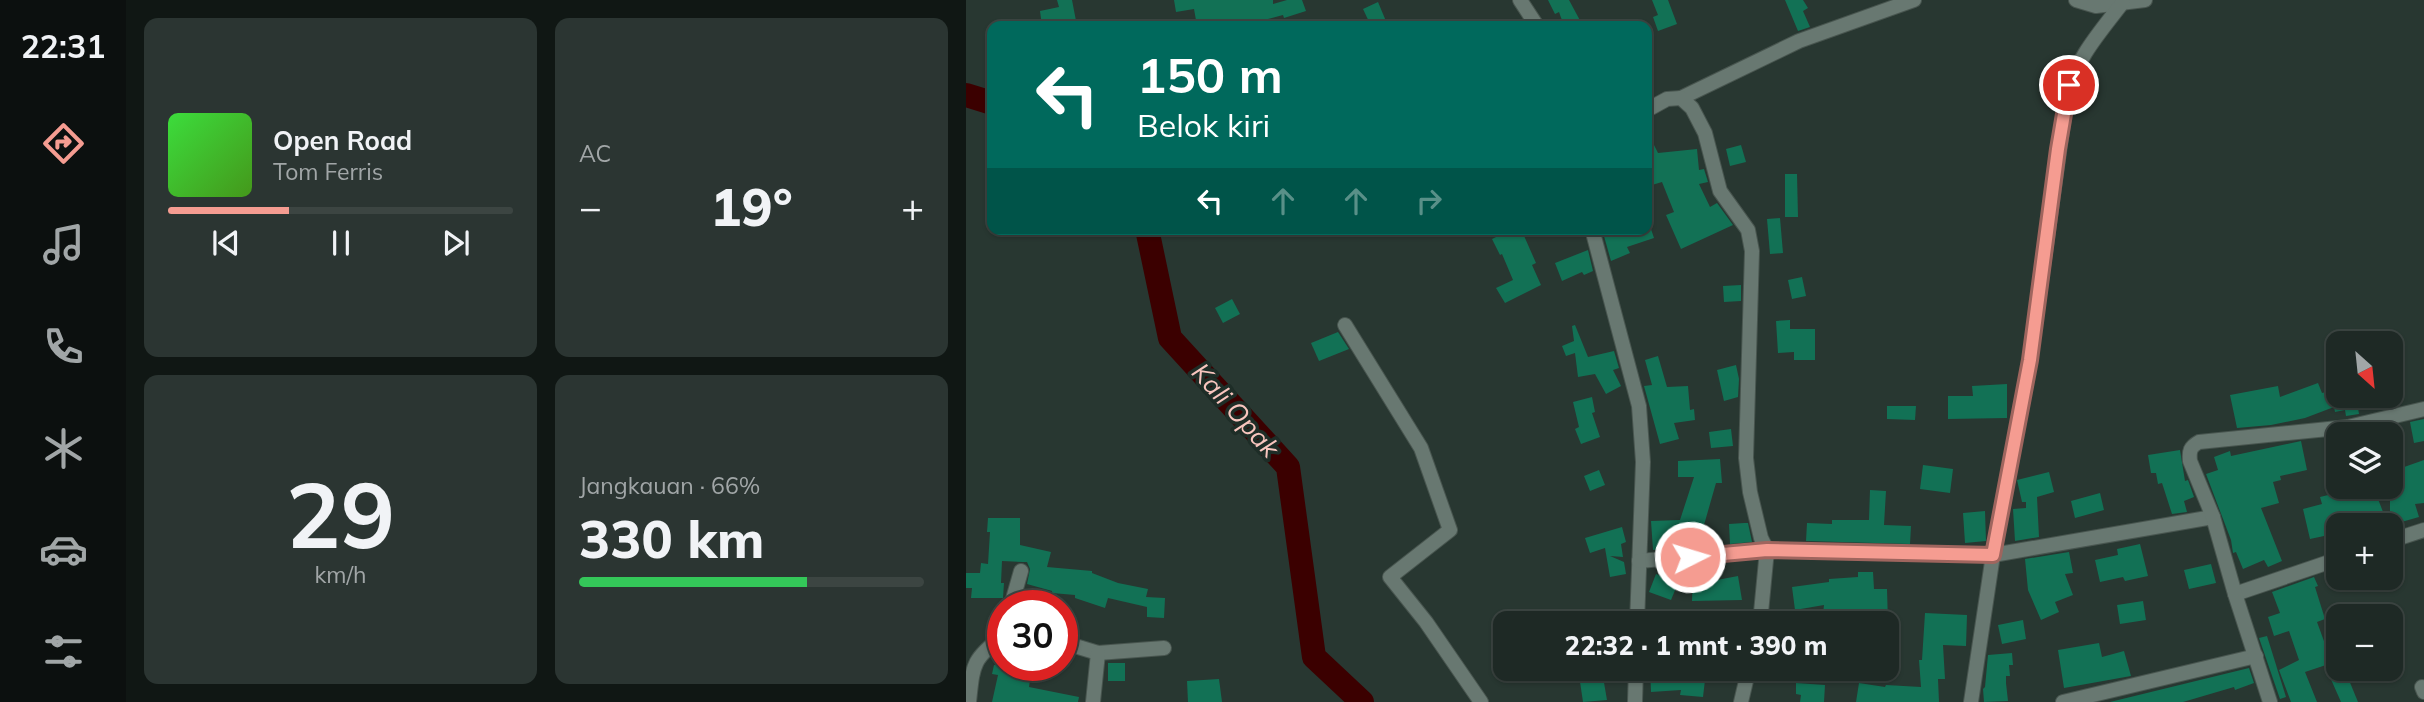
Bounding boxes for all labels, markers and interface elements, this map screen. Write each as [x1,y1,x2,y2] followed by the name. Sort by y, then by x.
[21,26,105,66] text: 22:31
[1137,44,1283,105] text: 150 m
[1022,49,1113,140] icon: left
[2039,55,2099,115] pin
[2050,66,2088,104] icon: arrive
[1137,105,1270,145] text: Belok kiri
[39,119,88,168] icon: directions
[273,124,412,157] text: Open Road
[579,139,611,168] text: AC
[273,157,383,186] text: Tom Ferris
[710,174,793,239] text: 19°
[1191,182,1229,220] icon: left
[1264,182,1302,220] icon: ahead
[1337,182,1375,220] icon: ahead
[1410,182,1448,220] icon: right
[579,183,602,231] text: −
[901,183,924,231] text: +
[39,220,88,269] icon: music
[207,224,245,262] icon: previous
[322,224,360,262] icon: pause
[437,224,475,262] icon: next
[39,322,88,371] icon: phone
[2326,331,2403,408] north arrow
[2326,331,2403,681] map controls
[1185,356,1287,465] water label: Kali Opak
[2326,422,2403,499] button: layers
[39,424,88,473] icon: climate
[286,457,395,571] text: 29
[579,471,760,500] text: Jangkauan · 66%
[579,506,764,571] text: 330 km
[2326,513,2403,590] button: +
[1653,520,1727,594] position arrow
[39,525,88,574] icon: car
[314,560,367,589] text: km/h
[987,590,1078,681] speed limit sign: 30
[2326,604,2403,681] button: −
[39,627,88,676] icon: filters
[1565,629,1827,662] text: 22:32 · 1 mnt · 390 m

